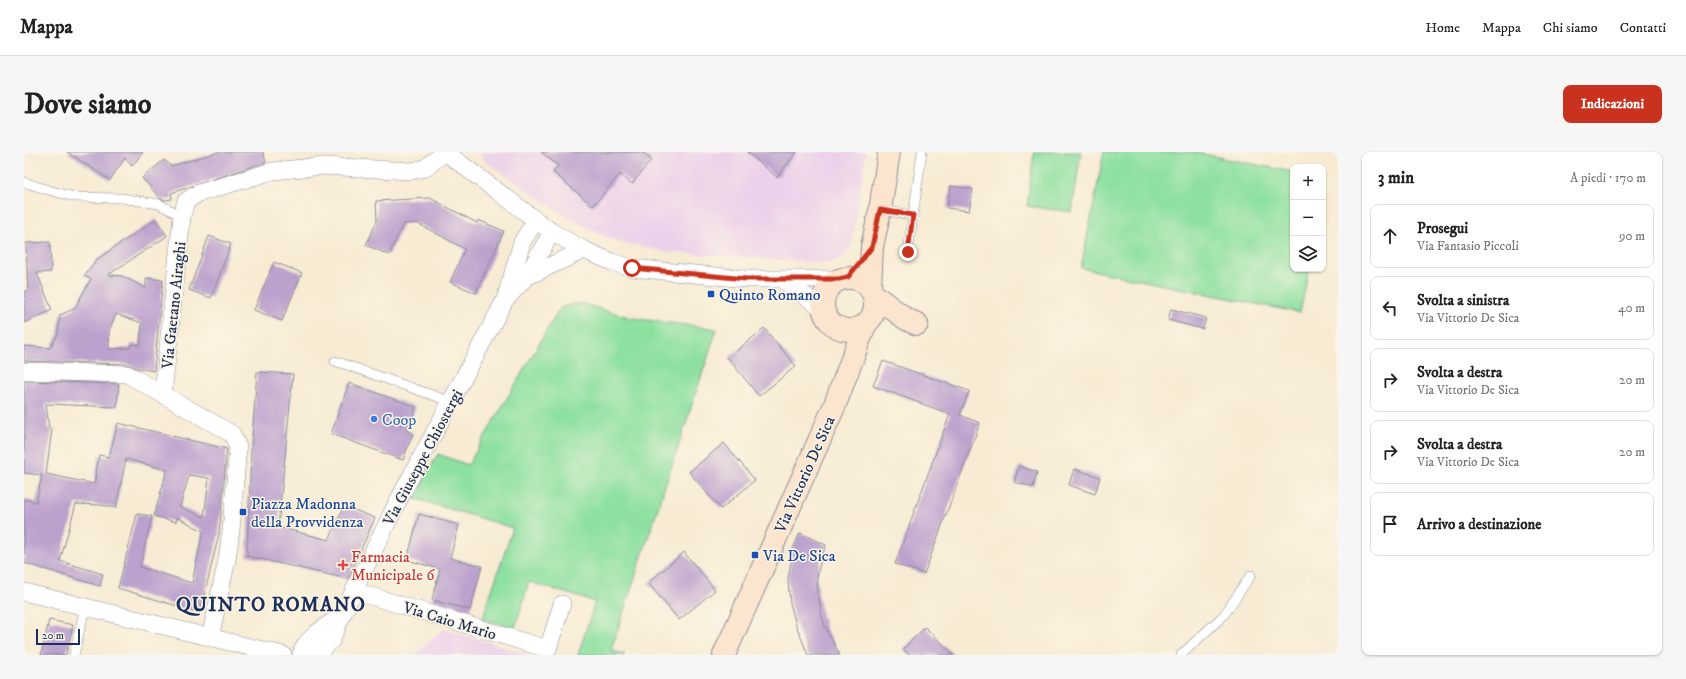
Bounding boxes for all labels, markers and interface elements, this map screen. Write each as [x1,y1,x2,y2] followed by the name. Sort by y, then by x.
[20,16,73,39] text: Mappa
[1425,19,1460,37] text: Home
[1482,19,1521,37] text: Mappa
[1543,19,1598,37] text: Chi siamo
[1620,19,1666,37] text: Contatti
[1563,85,1662,123] button: Indicazioni
[24,87,151,122] text: Dove siamo
[1290,164,1326,272] map controls
[1290,164,1326,200] button: +
[1378,167,1414,189] text: 3 min
[1570,170,1646,186] text: A piedi · 170 m
[1290,200,1326,236] button: −
[1417,219,1468,238] text: Prosegui
[1379,225,1401,247] icon: ahead
[1619,228,1645,244] text: 90 m
[1290,236,1326,272] button: layers
[1417,238,1519,254] text: Via Fantasio Piccoli
[157,241,191,371] street label: Via Gaetano Airaghi
[899,243,917,261] route end
[623,259,641,277] route start
[719,285,821,305] place label: Quinto Romano
[706,289,716,299] marker: Quinto Romano
[1417,291,1509,310] text: Svolta a sinistra
[1379,297,1401,319] icon: left
[1618,300,1645,316] text: 40 m
[1417,310,1519,326] text: Via Vittorio De Sica
[1417,363,1502,382] text: Svolta a destra
[1379,369,1401,391] icon: right
[1619,372,1645,388] text: 20 m
[1417,382,1519,398] text: Via Vittorio De Sica
[378,386,467,530] street label: Via Giuseppe Chiostergi
[382,410,416,430] place label: Coop
[770,413,840,537] street label: Via Vittorio De Sica
[369,414,379,424] marker: Coop
[1417,435,1502,454] text: Svolta a destra
[1379,441,1401,463] icon: right
[1619,444,1645,460] text: 20 m
[1417,454,1519,470] text: Via Vittorio De Sica
[251,494,364,532] place label: Piazza Madonna della Provvidenza
[238,507,248,517] marker: Piazza Madonna della Provvidenza
[1379,513,1401,535] icon: arrive
[1417,515,1541,534] text: Arrivo a destinazione
[762,546,836,566] place label: Via De Sica
[351,547,435,585] place label: Farmacia Municipale 6
[750,550,760,560] marker: Via De Sica
[338,560,348,570] marker: Farmacia Municipale 6
[176,593,366,618] district label: QUINTO ROMANO
[400,597,499,645] street label: Via Caio Mario
[36,627,80,646] scale bar
[42,629,64,643] text: 20 m

